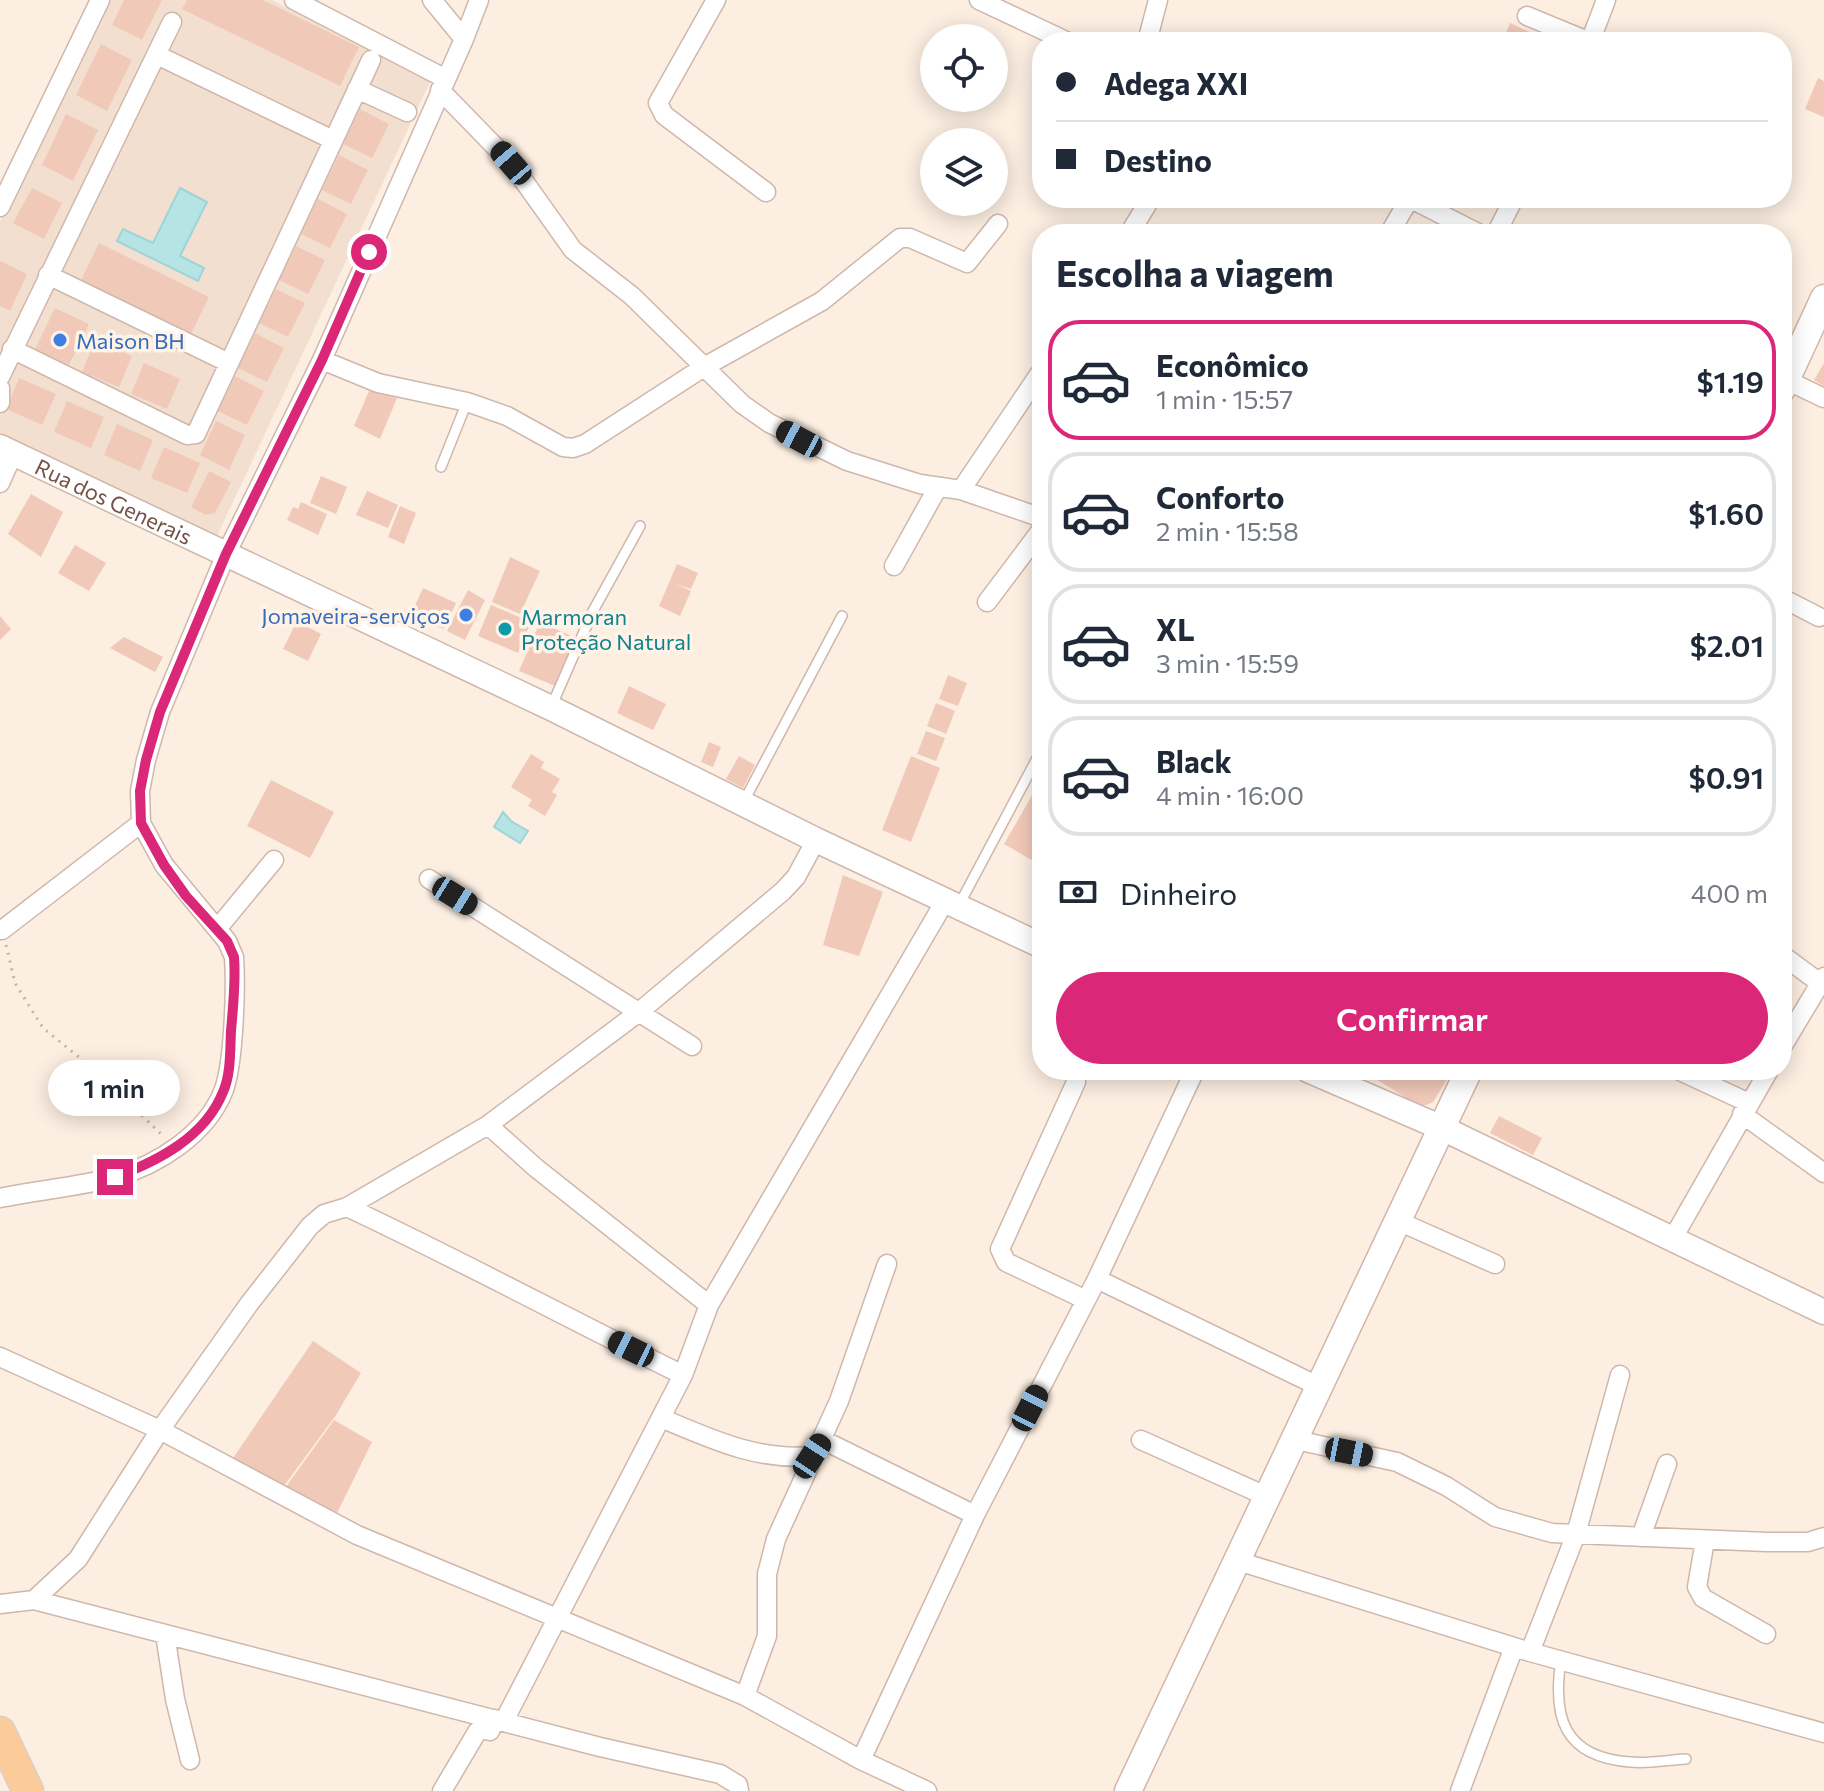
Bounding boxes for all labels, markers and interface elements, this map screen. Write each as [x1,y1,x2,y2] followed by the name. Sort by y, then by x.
[920,24,1008,216] map controls
[920,24,1008,112] button: locate
[1104,64,1248,101] text: Adega XXI
[920,128,1008,216] button: layers
[486,137,536,189] car
[1104,141,1212,178] text: Destino
[351,234,387,270] route start
[1056,250,1334,294] text: Escolha a viagem
[76,327,185,354] place label: Maison BH
[51,331,69,349] marker: Maison BH
[1060,344,1132,416] icon: car
[1156,346,1309,383] text: Econômico
[1696,362,1764,399] text: $1.19
[1156,383,1293,414] text: 1 min · 15:57
[772,417,826,461] car
[31,452,197,550] street label: Rua dos Generais
[1060,476,1132,548] icon: car
[1156,478,1284,515] text: Conforto
[1688,494,1764,531] text: $1.60
[1156,515,1299,546] text: 2 min · 15:58
[261,602,450,629] place label: Jomaveira-serviços
[521,603,691,655] place label: Marmoran Proteção Natural
[457,606,475,624] marker: Jomaveira-serviços
[1060,608,1132,680] icon: car
[1156,610,1195,647] text: XL
[496,620,514,638] marker: Marmoran Proteção Natural
[1690,626,1764,663] text: $2.01
[1156,647,1299,678] text: 3 min · 15:59
[1060,740,1132,812] icon: car
[1156,742,1232,779] text: Black
[1689,758,1764,795] text: $0.91
[1156,779,1304,810] text: 4 min · 16:00
[1056,870,1100,914] icon: cash
[428,873,482,919] car
[1120,874,1237,911] text: Dinheiro
[1691,877,1768,908] text: 400 m
[1056,972,1768,1064] button: Confirmar
[49,1061,181,1117] callout: 1 min
[83,1072,145,1103] text: 1 min
[97,1159,133,1195] route end
[604,1328,658,1370] car
[1008,1381,1052,1435] car
[789,1429,835,1483] car
[1323,1436,1375,1468] car

